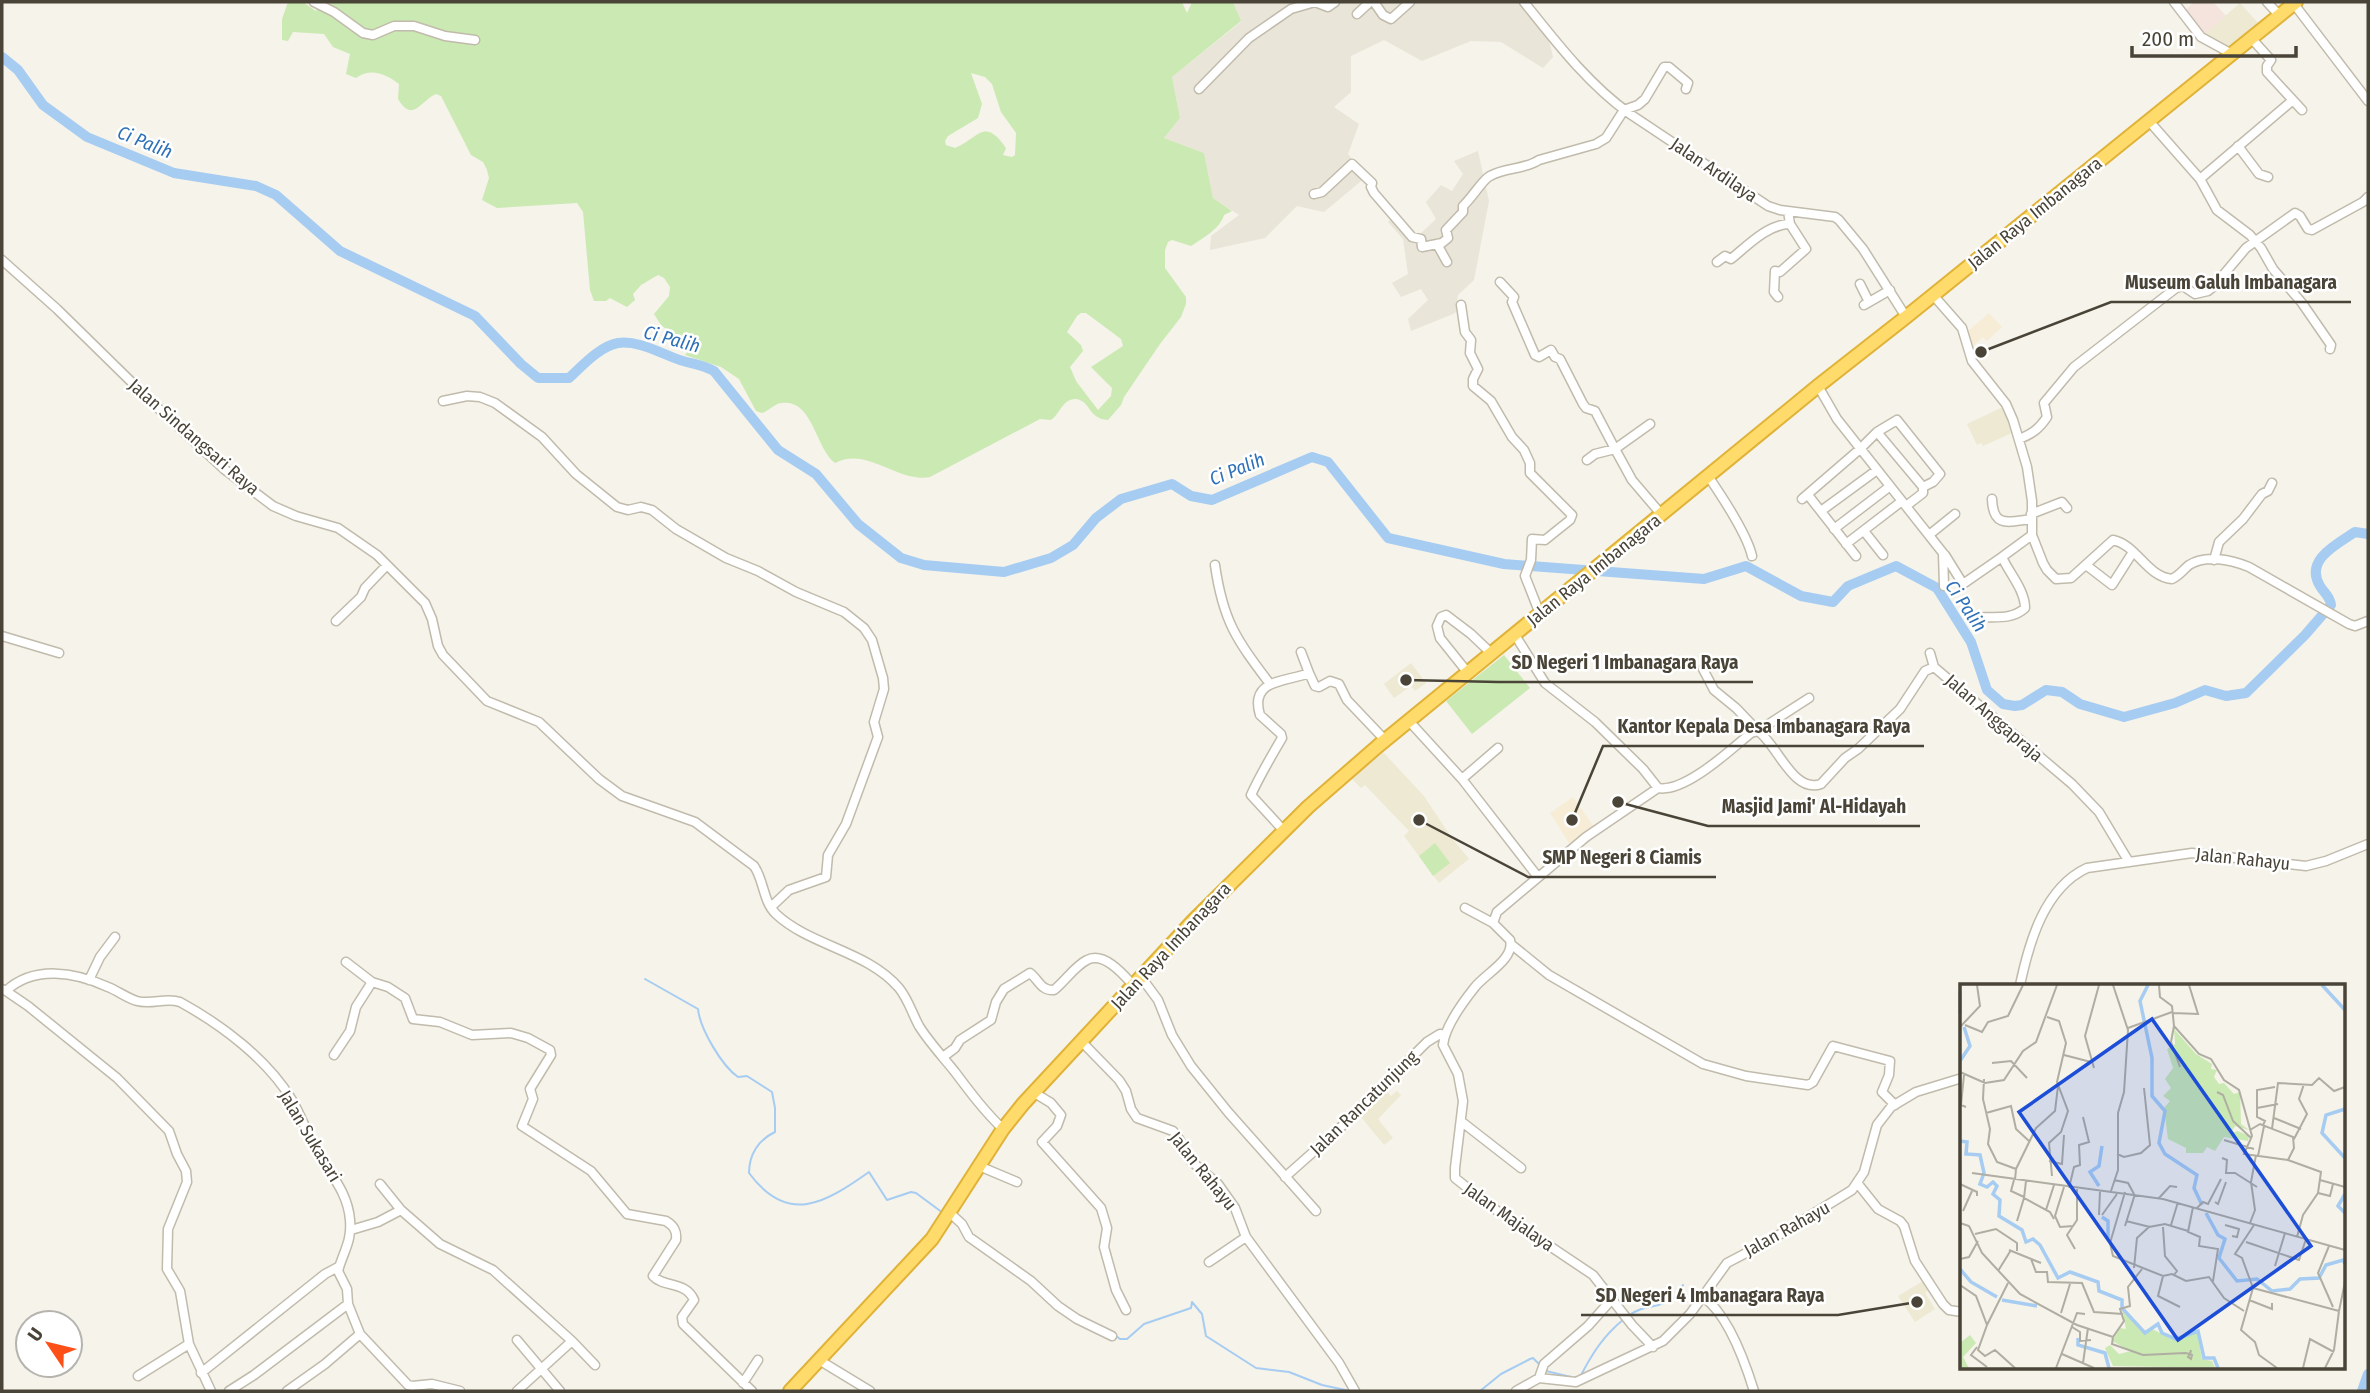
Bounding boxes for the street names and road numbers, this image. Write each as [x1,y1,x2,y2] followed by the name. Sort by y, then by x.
[1666,133,1762,207] street label: Jalan Ardilaya
[1964,152,2107,274] street label: Jalan Raya Imbanagara
[124,374,264,500] street label: Jalan Sindangsari Raya
[1523,509,1666,631] street label: Jalan Raya Imbanagara
[1941,670,2048,767] street label: Jalan Anggapraja
[2195,843,2291,875] street label: Jalan Rahayu
[1106,878,1236,1014] street label: Jalan Raya Imbanagara
[1305,1045,1423,1160] street label: Jalan Rancatunjung
[274,1086,346,1186] street label: Jalan Sukasari
[1165,1127,1241,1215] street label: Jalan Rahayu
[1460,1178,1559,1256] street label: Jalan Majalaya
[1740,1196,1834,1262] street label: Jalan Rahayu

